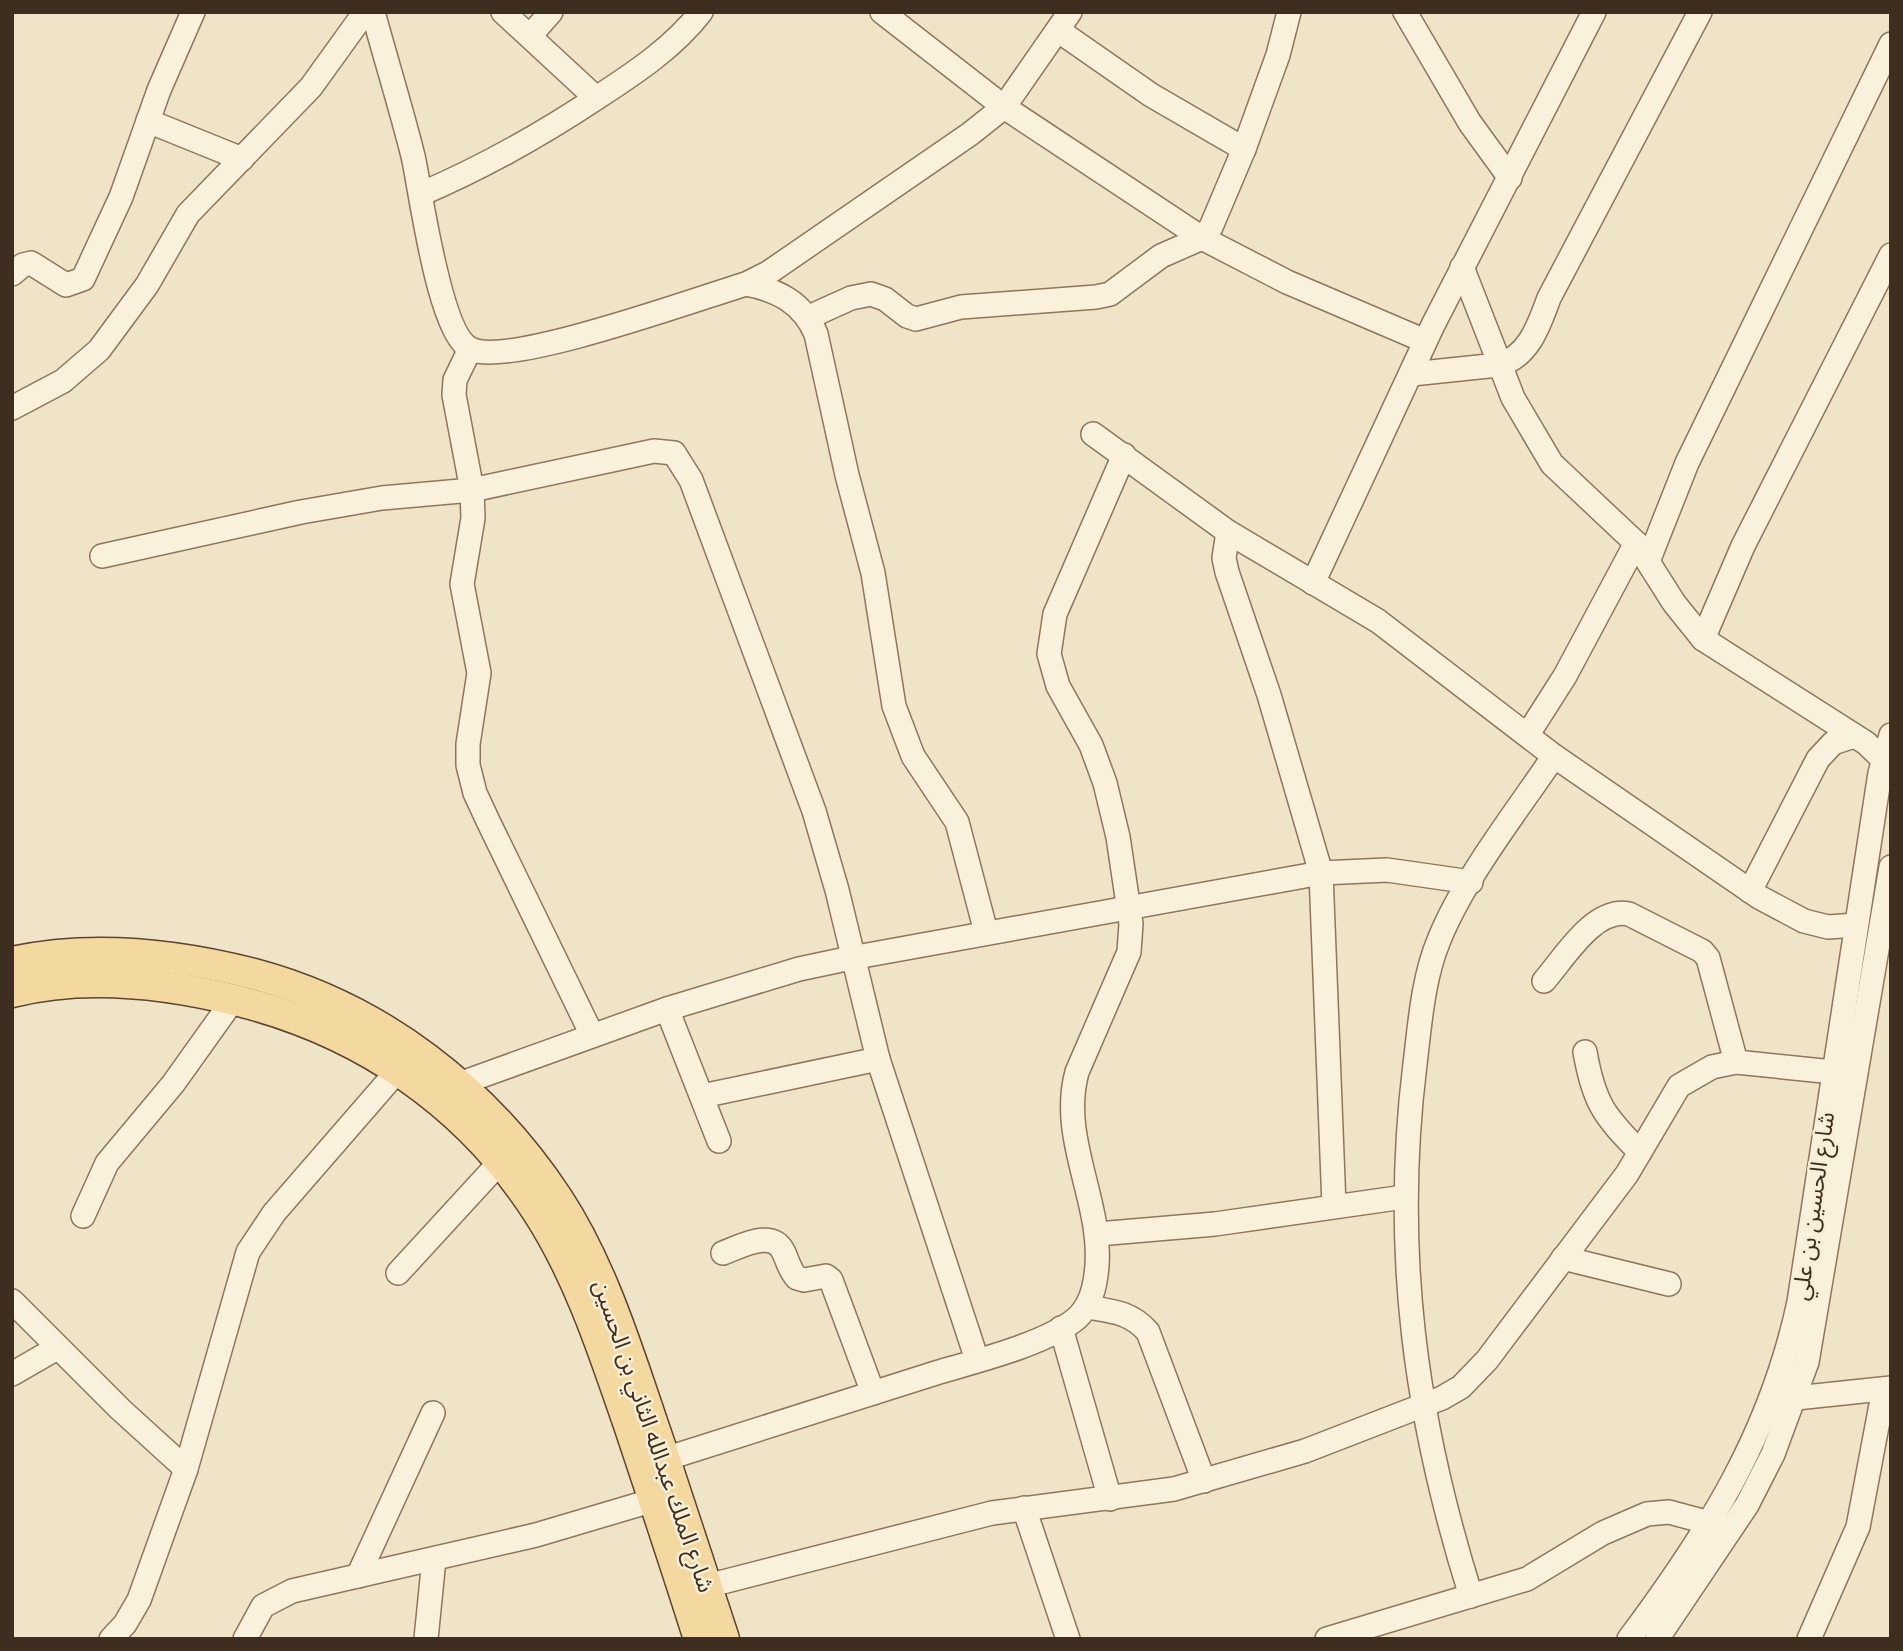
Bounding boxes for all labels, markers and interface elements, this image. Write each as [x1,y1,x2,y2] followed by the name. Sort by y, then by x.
[1786,1110,1843,1302] street label: شارع الحسين بن علي
[584,1276,721,1597] street label: شارع الملك عبدالله الثاني بن الحسين

